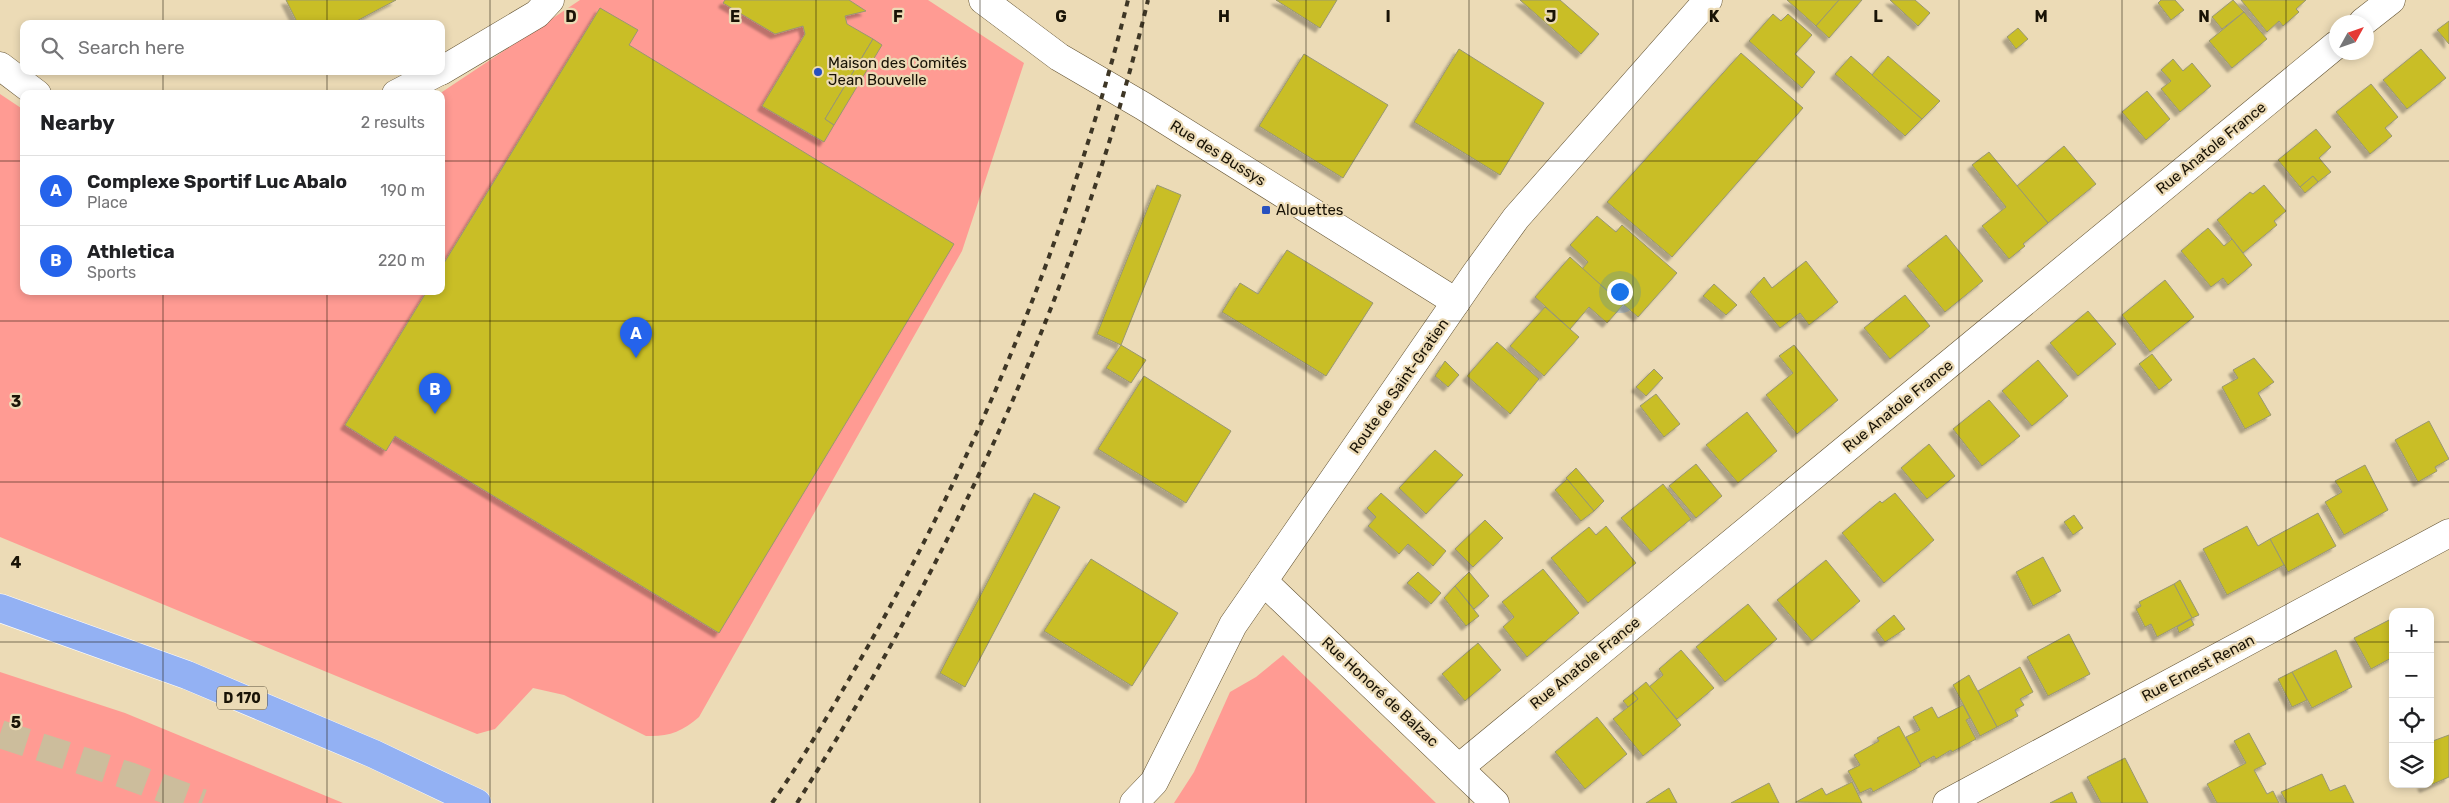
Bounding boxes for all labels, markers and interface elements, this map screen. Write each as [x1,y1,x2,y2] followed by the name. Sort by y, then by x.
[565,7,577,26] text: D
[730,7,740,26] text: E
[893,7,903,26] text: F
[1055,7,1067,26] text: G
[1218,7,1230,26] text: H
[1385,7,1391,26] text: I
[1546,7,1556,26] text: J
[1709,7,1720,26] text: K
[1873,7,1883,26] text: L
[2034,7,2048,26] text: M
[2198,7,2210,26] text: N
[2329,15,2374,60] north arrow
[20,20,445,75] search box
[38,34,66,62] icon: search
[78,36,185,59] text: Search here
[828,54,967,89] place label: Maison des Comités Jean Bouvelle
[812,66,824,78] marker: Maison des Comités Jean Bouvelle
[2152,98,2270,198] street label: Rue Anatole France
[40,110,115,135] text: Nearby
[361,113,425,132] text: 2 results
[1167,116,1269,190] street label: Rue des Bussys
[87,170,347,193] text: Complexe Sportif Luc Abalo
[50,181,62,200] text: A
[380,181,425,200] text: 190 m
[87,193,128,212] text: Place
[1276,201,1344,219] place label: Alouettes
[1260,204,1272,216] marker: Alouettes
[87,240,175,263] text: Athletica
[50,251,62,270] text: B
[378,251,425,270] text: 220 m
[87,263,136,282] text: Sports
[1607,279,1633,305] your location
[1346,315,1452,457] street label: Route de Saint-Gratien
[620,317,652,358] pin: A
[1839,356,1957,456] street label: Rue Anatole France
[419,373,451,414] pin: B
[11,392,21,411] text: 3
[11,553,22,572] text: 4
[2389,608,2434,788] map controls
[2389,608,2434,653] button: +
[1526,613,1644,713] street label: Rue Anatole France
[2139,631,2257,705] street label: Rue Ernest Renan
[1318,633,1442,751] street label: Rue Honoré de Balzac
[2389,653,2434,698] button: −
[217,686,267,710] road number: D 170
[2389,698,2434,743] button: locate
[11,713,21,732] text: 5
[2389,743,2434,788] button: layers

